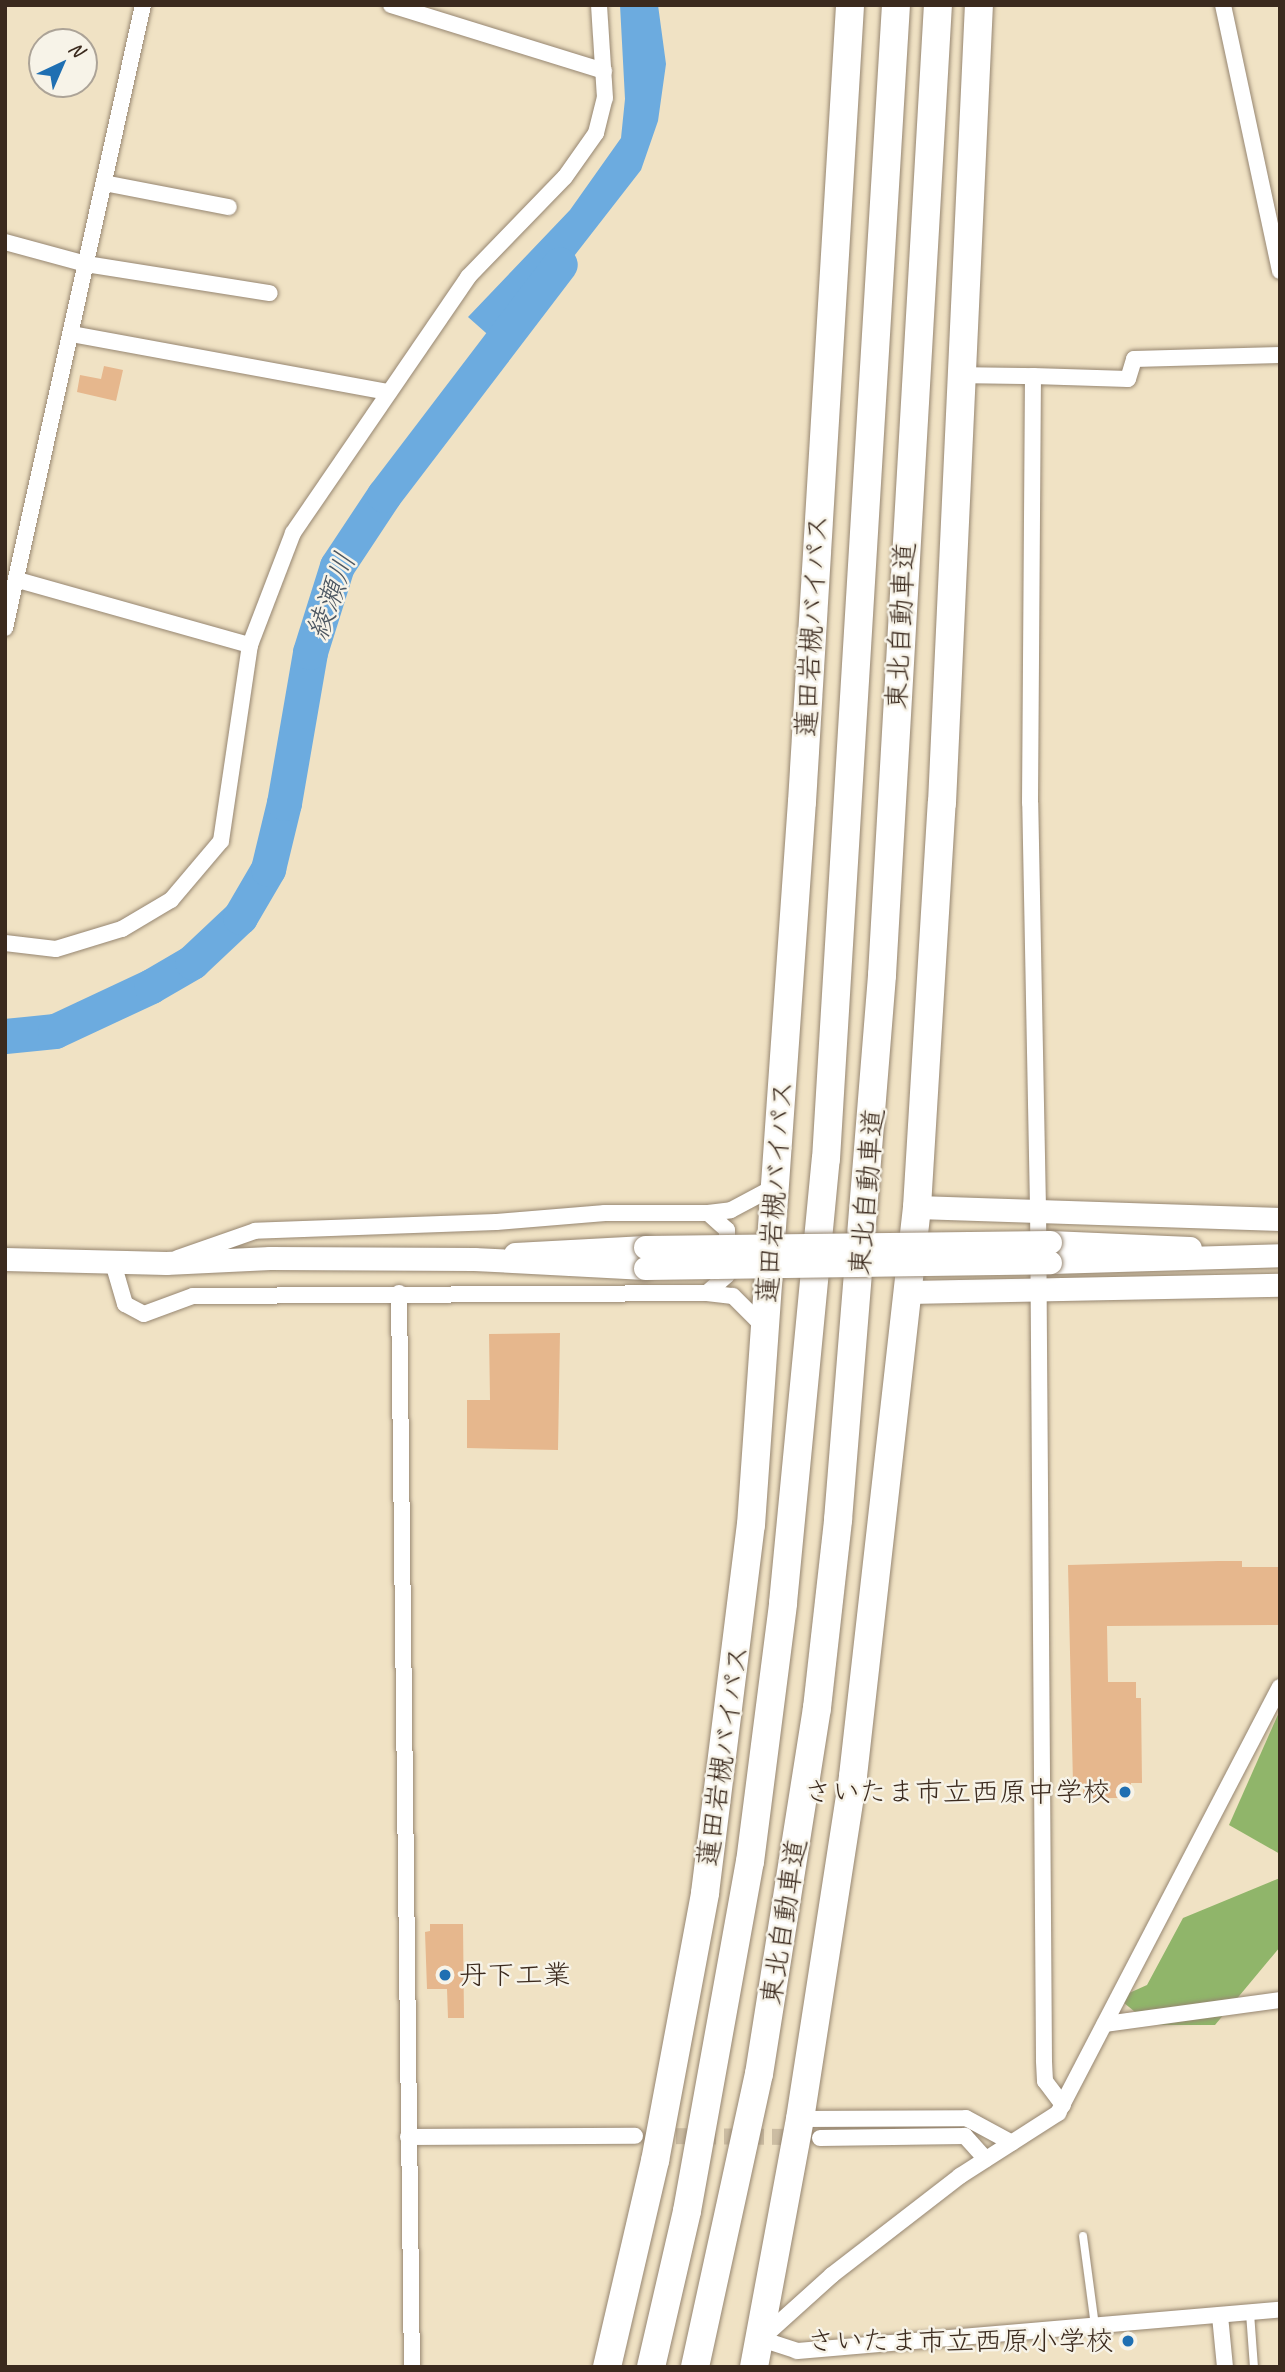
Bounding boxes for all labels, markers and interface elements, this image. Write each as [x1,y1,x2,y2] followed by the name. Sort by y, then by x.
[28,28,98,98] north arrow
[64,37,89,62] text: N
[789,513,835,739] street label: 蓮田岩槻バイパス
[880,541,922,711] street label: 東北自動車道
[299,548,363,644] water label: 綾瀬川
[750,1079,800,1305] street label: 蓮田岩槻バイパス
[843,1107,891,1277] street label: 東北自動車道
[691,1643,755,1869] street label: 蓮田岩槻バイパス
[803,1775,1111,1809] place label: さいたま市立西原中学校
[1117,1784,1133,1800] marker: さいたま市立西原中学校
[754,1836,814,2008] street label: 東北自動車道
[459,1958,571,1992] place label: 丹下工業
[437,1967,453,1983] marker: 丹下工業
[806,2324,1114,2358] place label: さいたま市立西原小学校
[1120,2333,1136,2349] marker: さいたま市立西原小学校

